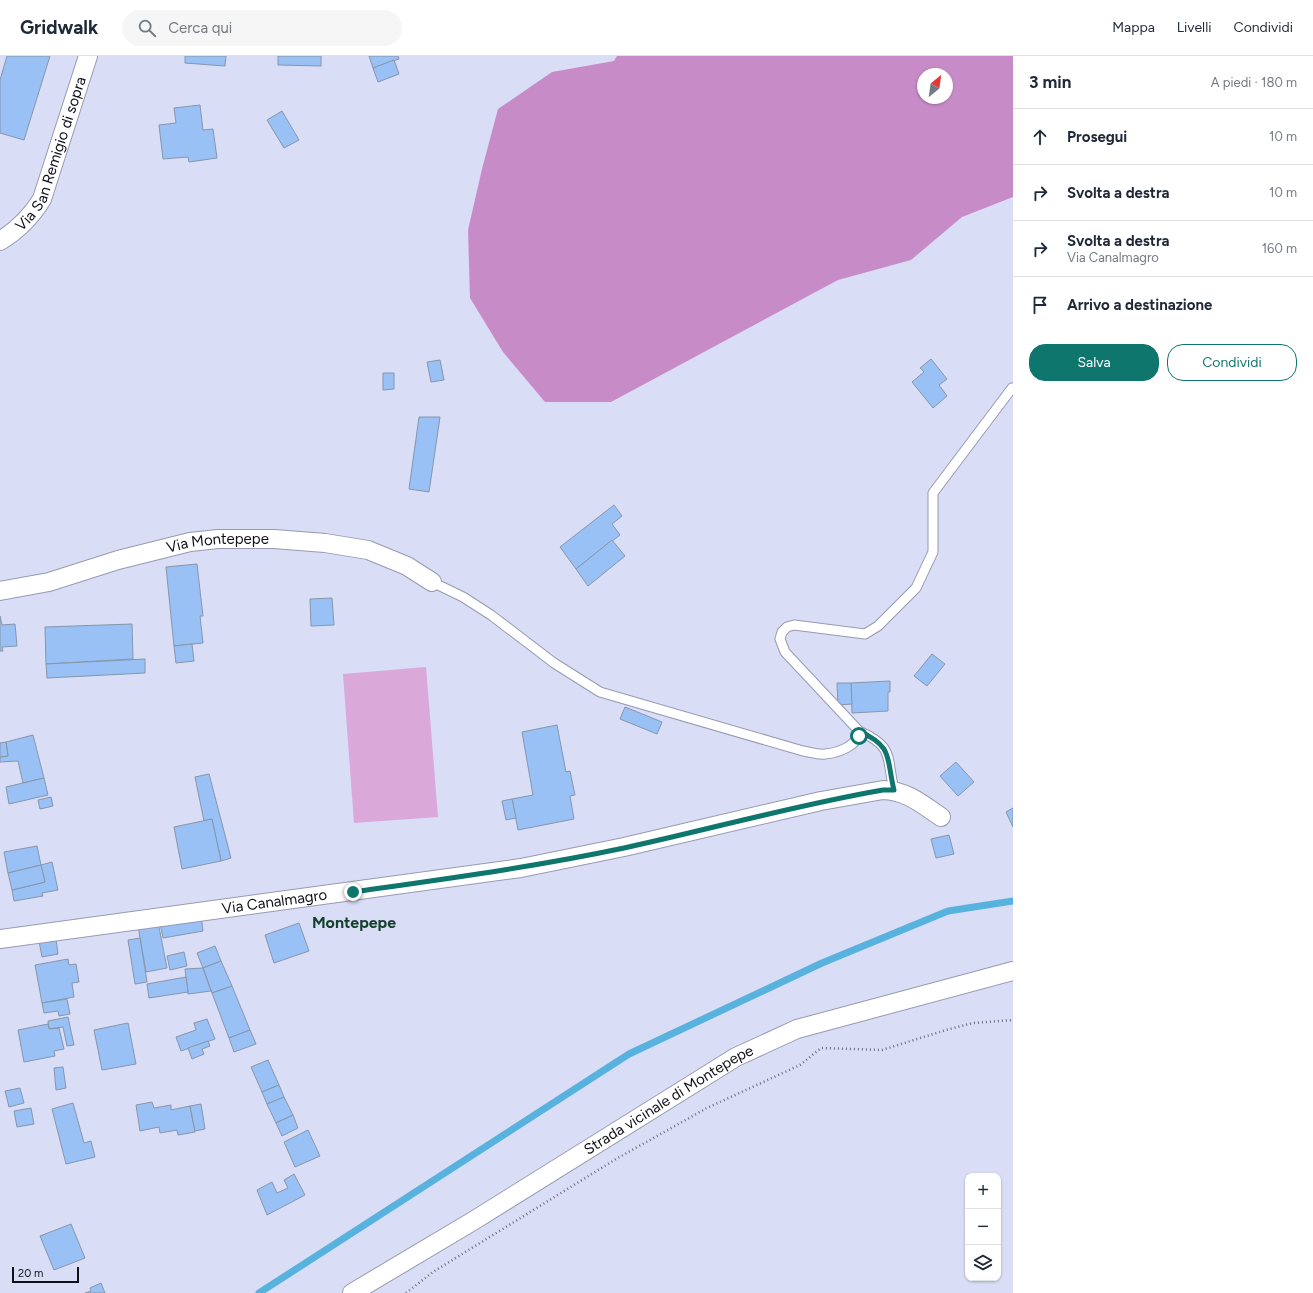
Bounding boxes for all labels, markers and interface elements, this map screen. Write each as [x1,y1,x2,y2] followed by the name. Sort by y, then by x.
[122,10,402,46] search box
[20,16,98,39] text: Gridwalk
[136,17,158,39] icon: search
[168,19,232,37] text: Cerca qui
[1112,19,1155,36] text: Mappa
[1177,19,1212,36] text: Livelli
[1234,19,1293,36] text: Condividi
[917,68,953,104] north arrow
[1029,72,1071,92] text: 3 min
[12,74,90,235] street label: Via San Remigio di sopra
[1211,75,1297,90] text: A piedi · 180 m
[1029,126,1051,148] icon: ahead
[1067,128,1127,146] text: Prosegui
[1269,129,1297,144] text: 10 m
[1029,182,1051,204] icon: right
[1067,184,1170,202] text: Svolta a destra
[1269,185,1297,200] text: 10 m
[1067,232,1170,250] text: Svolta a destra
[1029,238,1051,260] icon: right
[1262,241,1297,256] text: 160 m
[1067,250,1159,265] text: Via Canalmagro
[1029,294,1051,316] icon: arrive
[1067,296,1212,314] text: Arrivo a destinazione
[1029,344,1159,381] button: Salva
[1167,344,1297,381] button: Condividi
[165,530,269,557] street label: Via Montepepe
[850,727,868,745] route start
[344,883,362,901] route end
[221,885,329,918] street label: Via Canalmagro
[312,913,396,932] district label: Montepepe
[581,1041,756,1159] street label: Strada vicinale di Montepepe
[965,1173,1001,1281] map controls
[965,1173,1001,1209] button: +
[965,1209,1001,1245] button: −
[965,1245,1001,1281] button: layers
[12,1265,79,1284] scale bar
[18,1267,43,1280] text: 20 m

